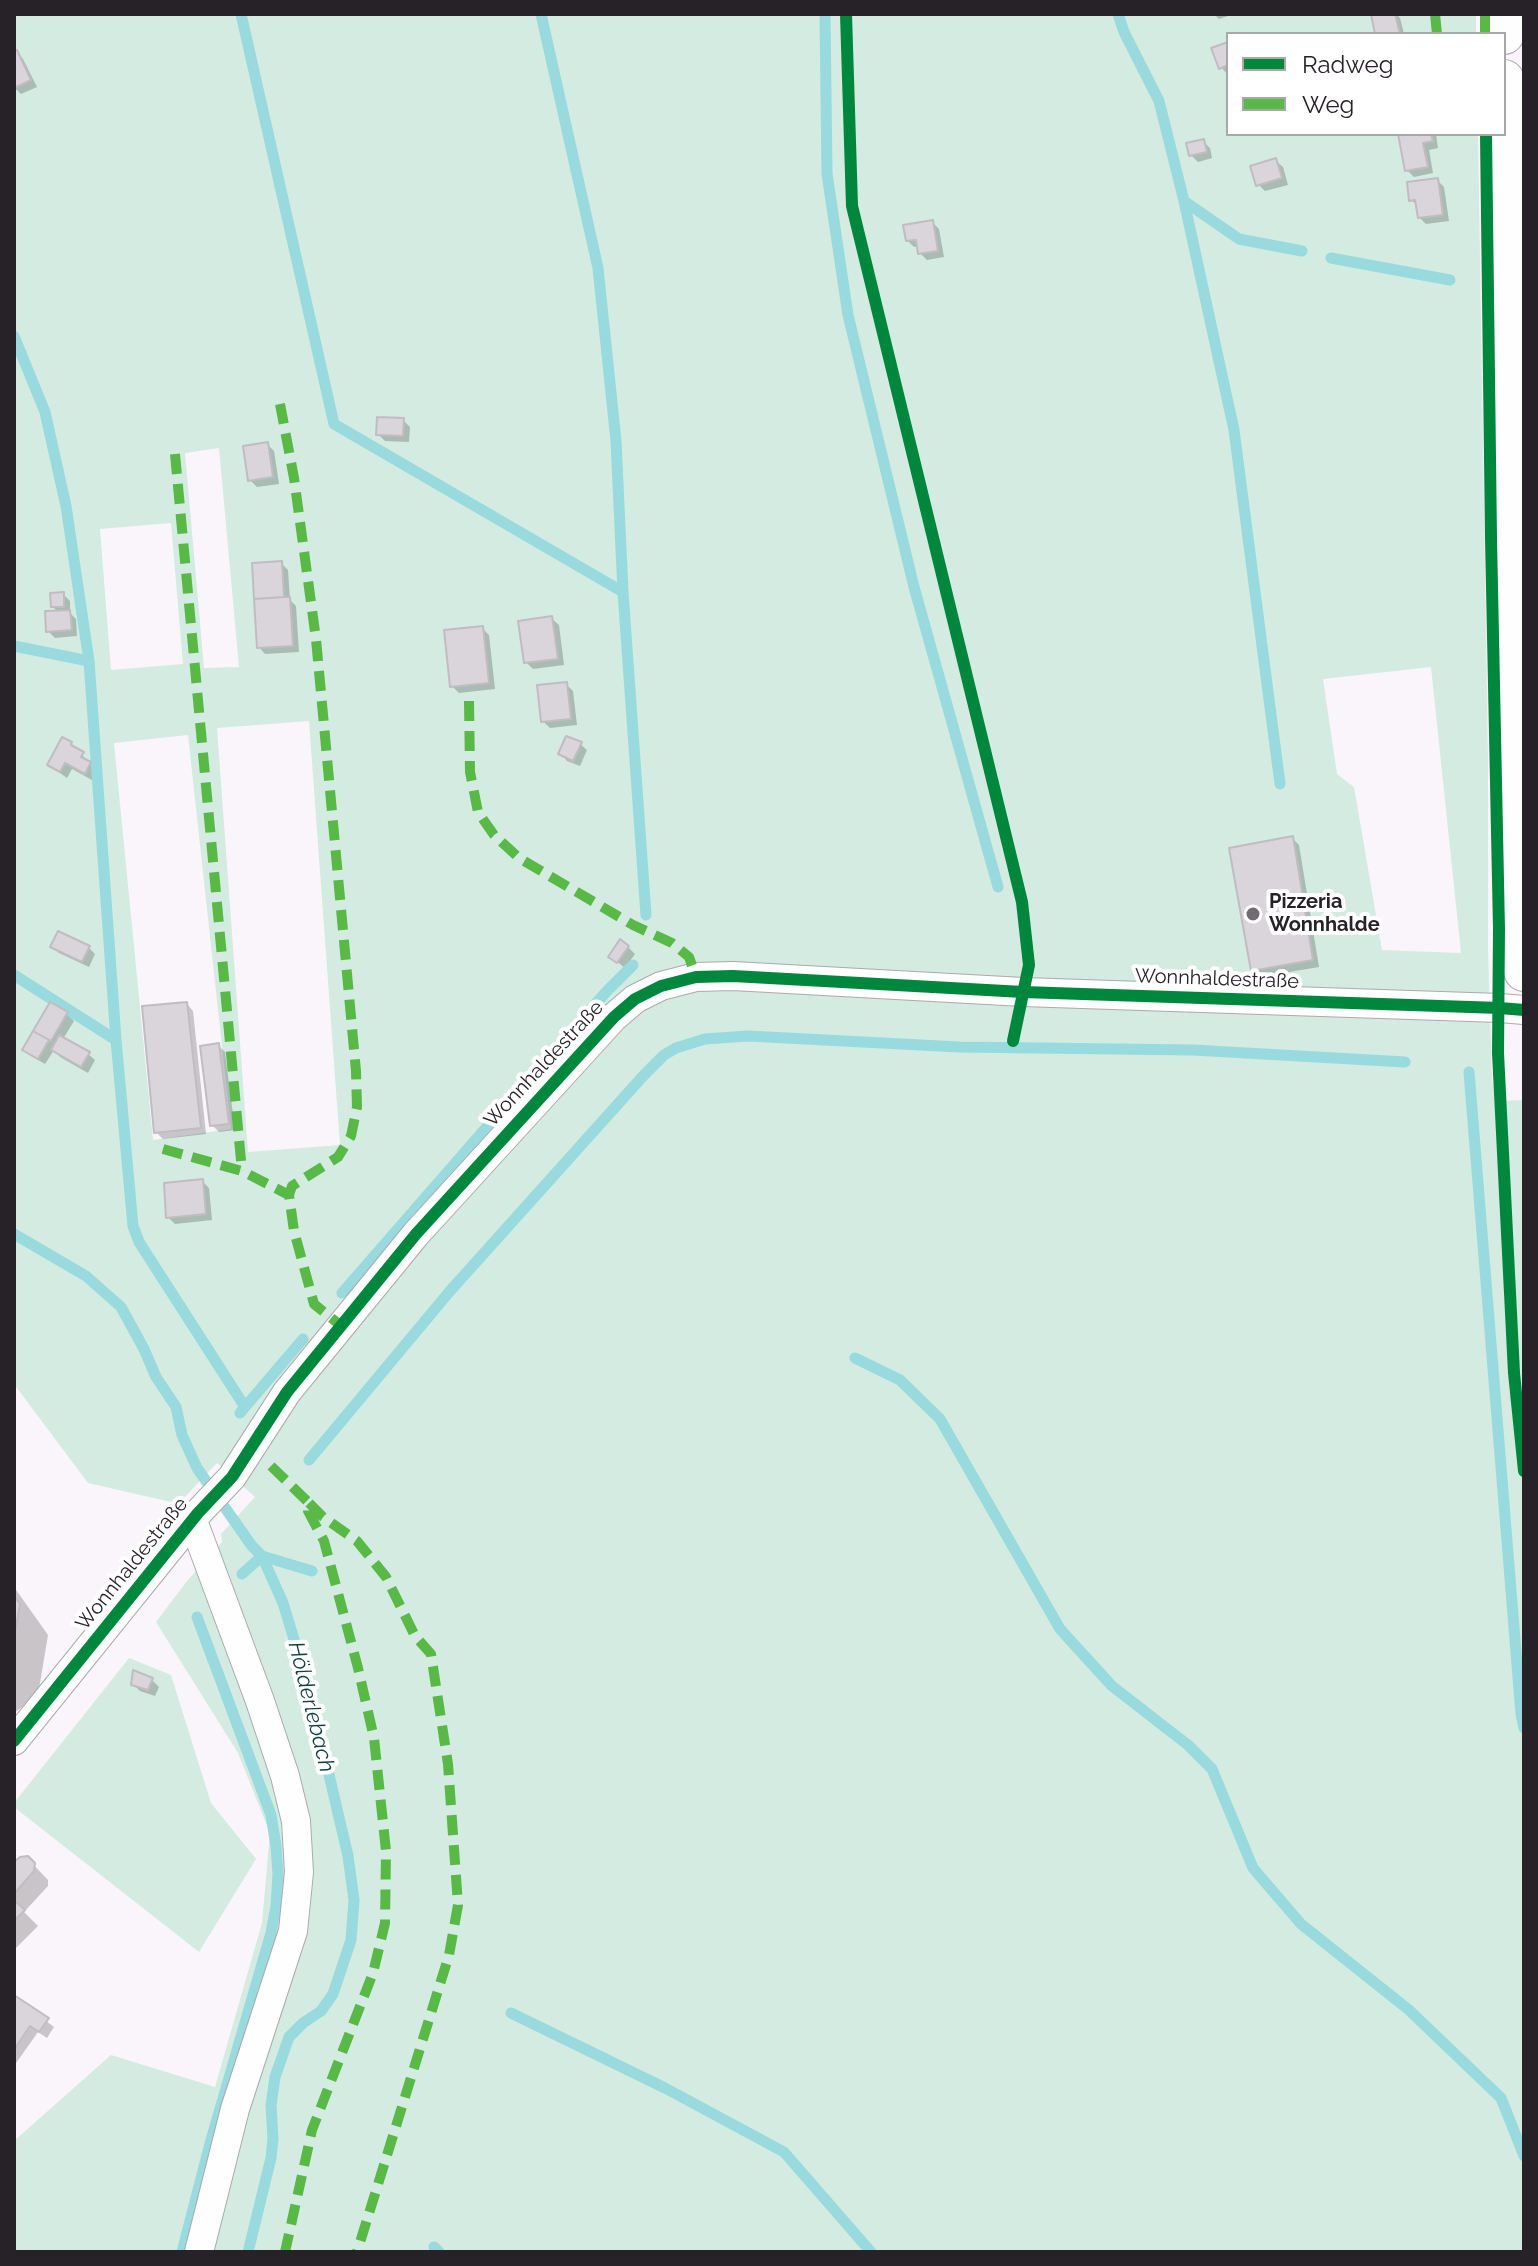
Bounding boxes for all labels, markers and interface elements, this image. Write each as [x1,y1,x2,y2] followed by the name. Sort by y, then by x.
[1226,32,1506,136] legend
[1302,50,1394,79] text: Radweg
[1302,90,1354,119] text: Weg
[1269,890,1380,937] place label: Pizzeria Wonnhalde
[1244,905,1262,923] marker: Pizzeria Wonnhalde
[1135,964,1299,994] street label: Wonnhaldestraße
[479,996,609,1132] street label: Wonnhaldestraße
[71,1493,193,1635] street label: Wonnhaldestraße
[282,1639,340,1775] water label: Hölderlebach

